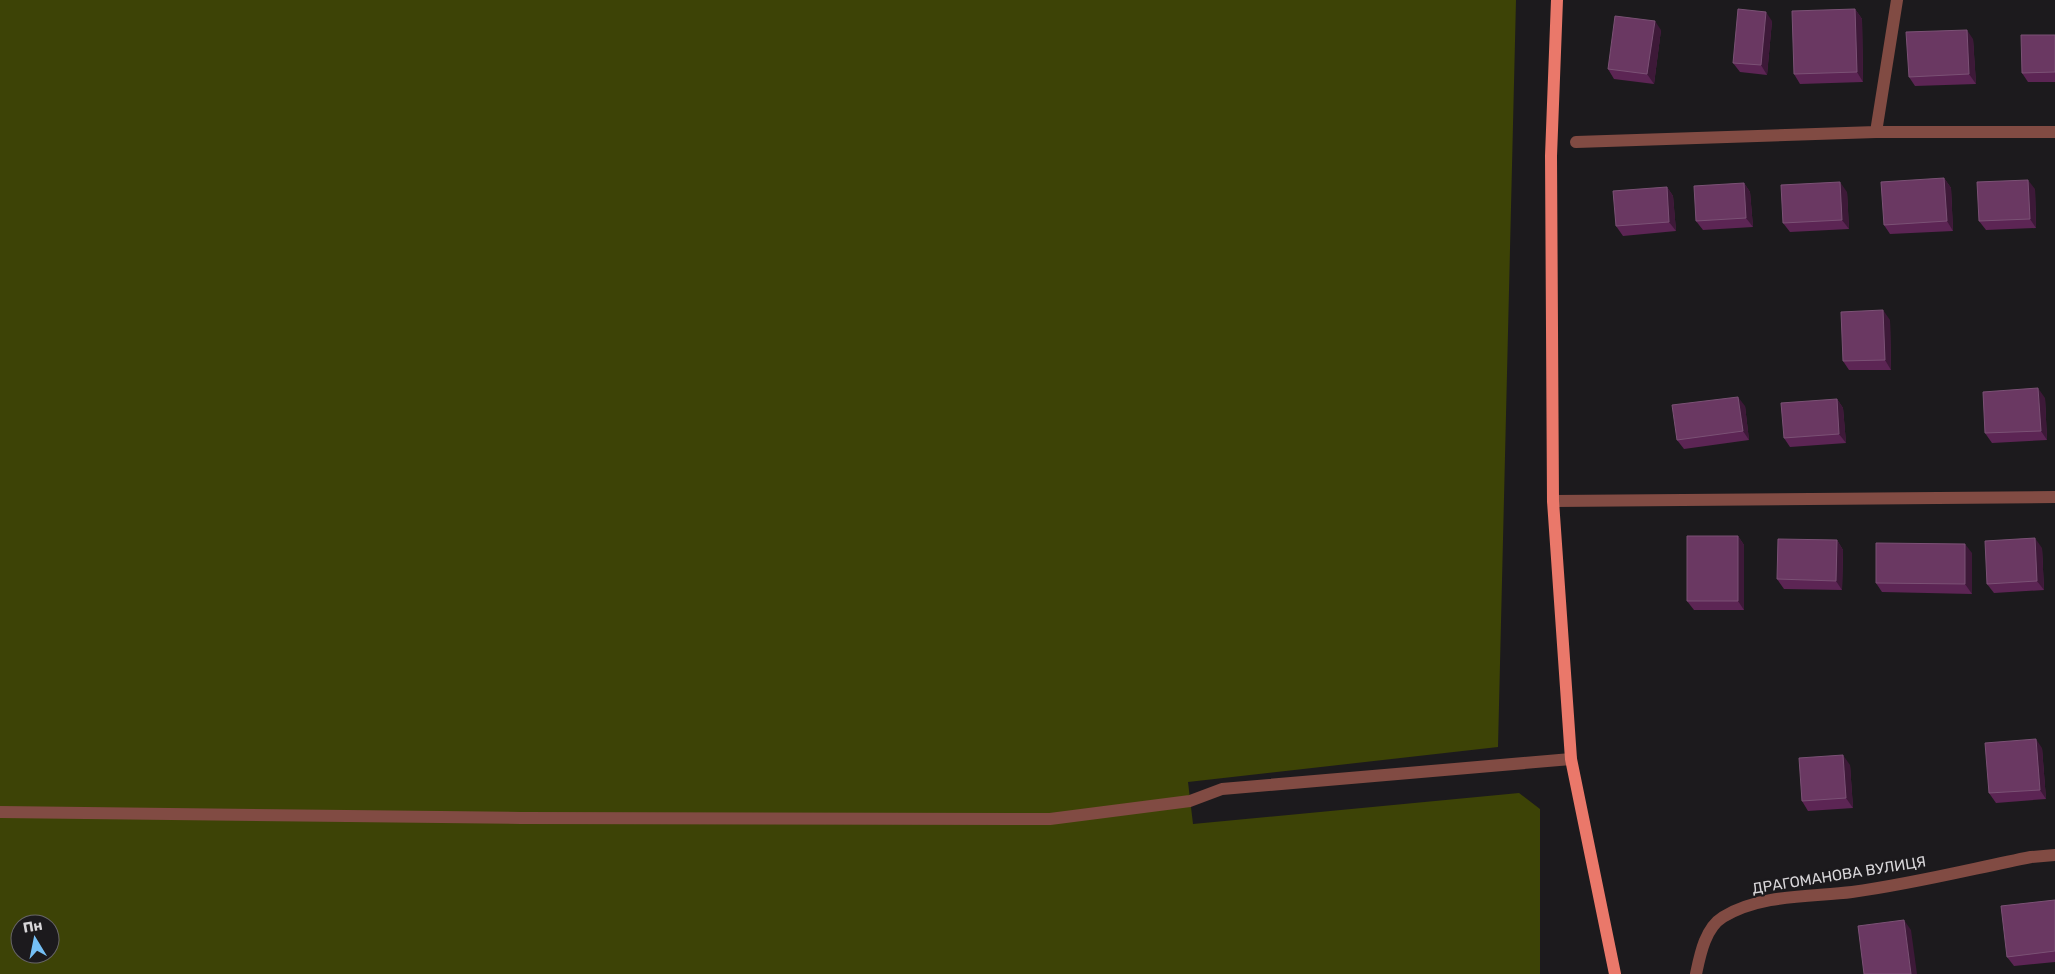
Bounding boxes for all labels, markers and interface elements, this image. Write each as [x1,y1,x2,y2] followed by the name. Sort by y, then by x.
[1751,852,1927,898] street label: ДРАГОМАНОВА ВУЛИЦЯ
[10,914,60,964] north arrow
[22,917,44,937] text: Пн

